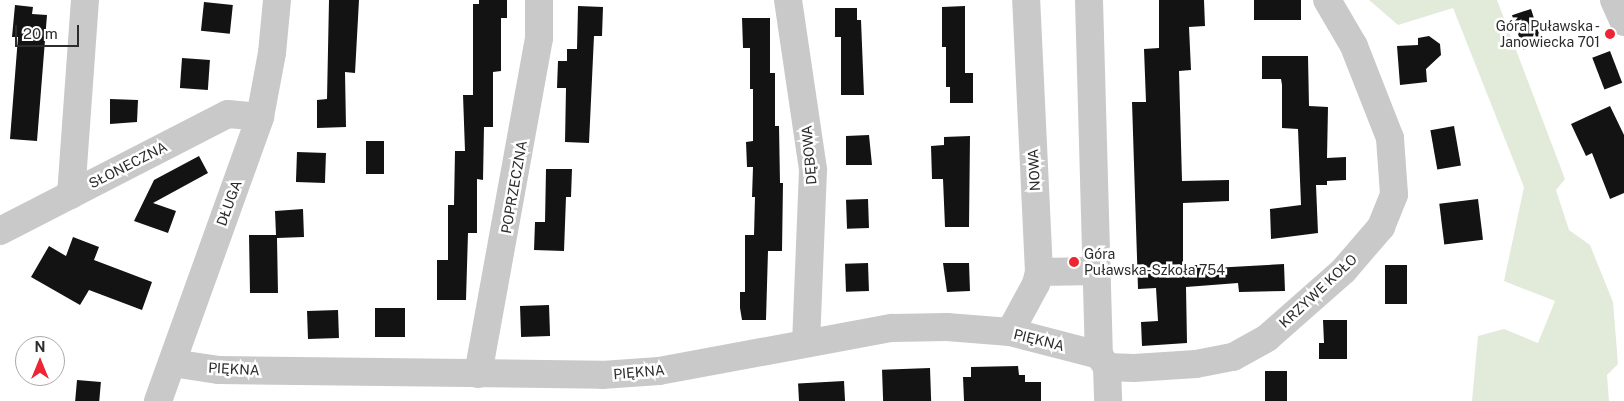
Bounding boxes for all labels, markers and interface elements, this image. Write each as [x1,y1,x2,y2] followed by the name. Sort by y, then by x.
[18,15,81,47] scale bar
[1494,18,1600,50] place label: Góra Puławska - Janowiecka 701
[23,25,58,42] text: 20 m
[1604,28,1616,40] marker: Góra Puławska - Janowiecka 701
[798,125,820,185] street label: DĘBOWA
[86,138,170,192] street label: SŁONECZNA
[498,139,530,235] street label: POPRZECZNA
[1025,148,1043,192] street label: NOWA
[213,178,245,228] street label: DŁUGA
[1084,246,1225,278] place label: Góra Puławska-Szkoła 754
[1276,251,1360,331] street label: KRZYWE KOŁO
[1068,256,1080,268] marker: Góra Puławska-Szkoła 754
[1012,326,1066,354] street label: PIĘKNA
[15,336,65,386] north arrow
[35,339,45,355] text: N
[208,359,260,379] street label: PIĘKNA
[613,361,665,383] street label: PIĘKNA

